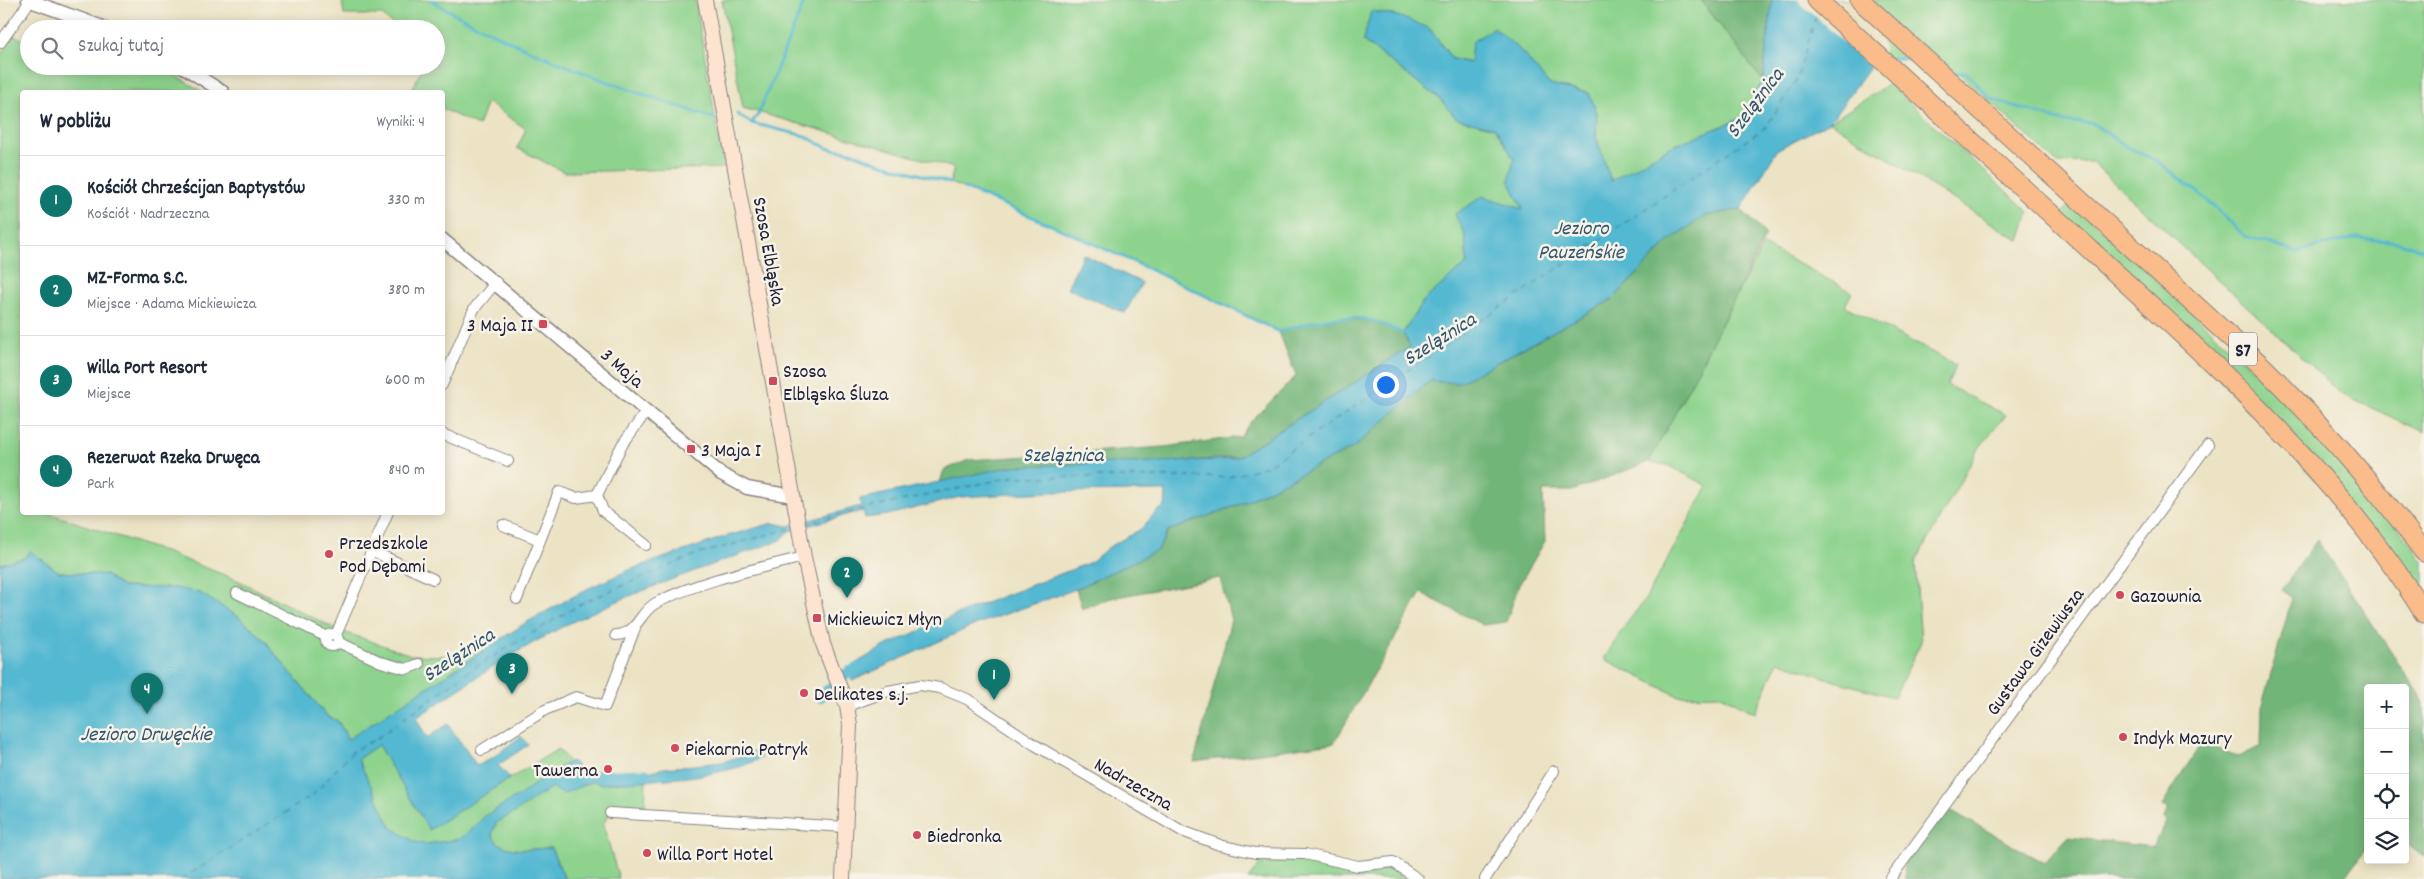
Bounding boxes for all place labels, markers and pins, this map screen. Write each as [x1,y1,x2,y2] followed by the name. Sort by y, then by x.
[467,313,533,341] place label: 3 Maja II
[537,318,549,330] marker: 3 Maja II
[783,359,889,410] place label: Szosa Elbląska Śluza
[767,375,779,387] marker: Szosa Elbląska Śluza
[701,438,761,466] place label: 3 Maja I
[685,443,697,455] marker: 3 Maja I
[339,531,428,582] place label: Przedszkole Pod Dębami
[323,548,335,560] marker: Przedszkole Pod Dębami
[831,557,863,598] pin: 2
[2130,584,2202,612] place label: Gazownia
[2114,589,2126,601] marker: Gazownia
[827,607,942,635] place label: Mickiewicz Młyn
[811,612,823,624] marker: Mickiewicz Młyn
[496,653,528,694] pin: 3
[978,659,1010,700] pin: 1
[131,673,163,714] pin: 4
[814,682,909,710] place label: Delikates s.j.
[798,687,810,699] marker: Delikates s.j.
[2133,726,2232,754] place label: Indyk Mazury
[2117,731,2129,743] marker: Indyk Mazury
[685,737,808,765] place label: Piekarnia Patryk
[669,742,681,754] marker: Piekarnia Patryk
[533,758,599,786] place label: Tawerna
[602,763,614,775] marker: Tawerna
[927,824,1002,852] place label: Biedronka
[911,829,923,841] marker: Biedronka
[657,842,773,870] place label: Willa Port Hotel
[641,847,653,859] marker: Willa Port Hotel

